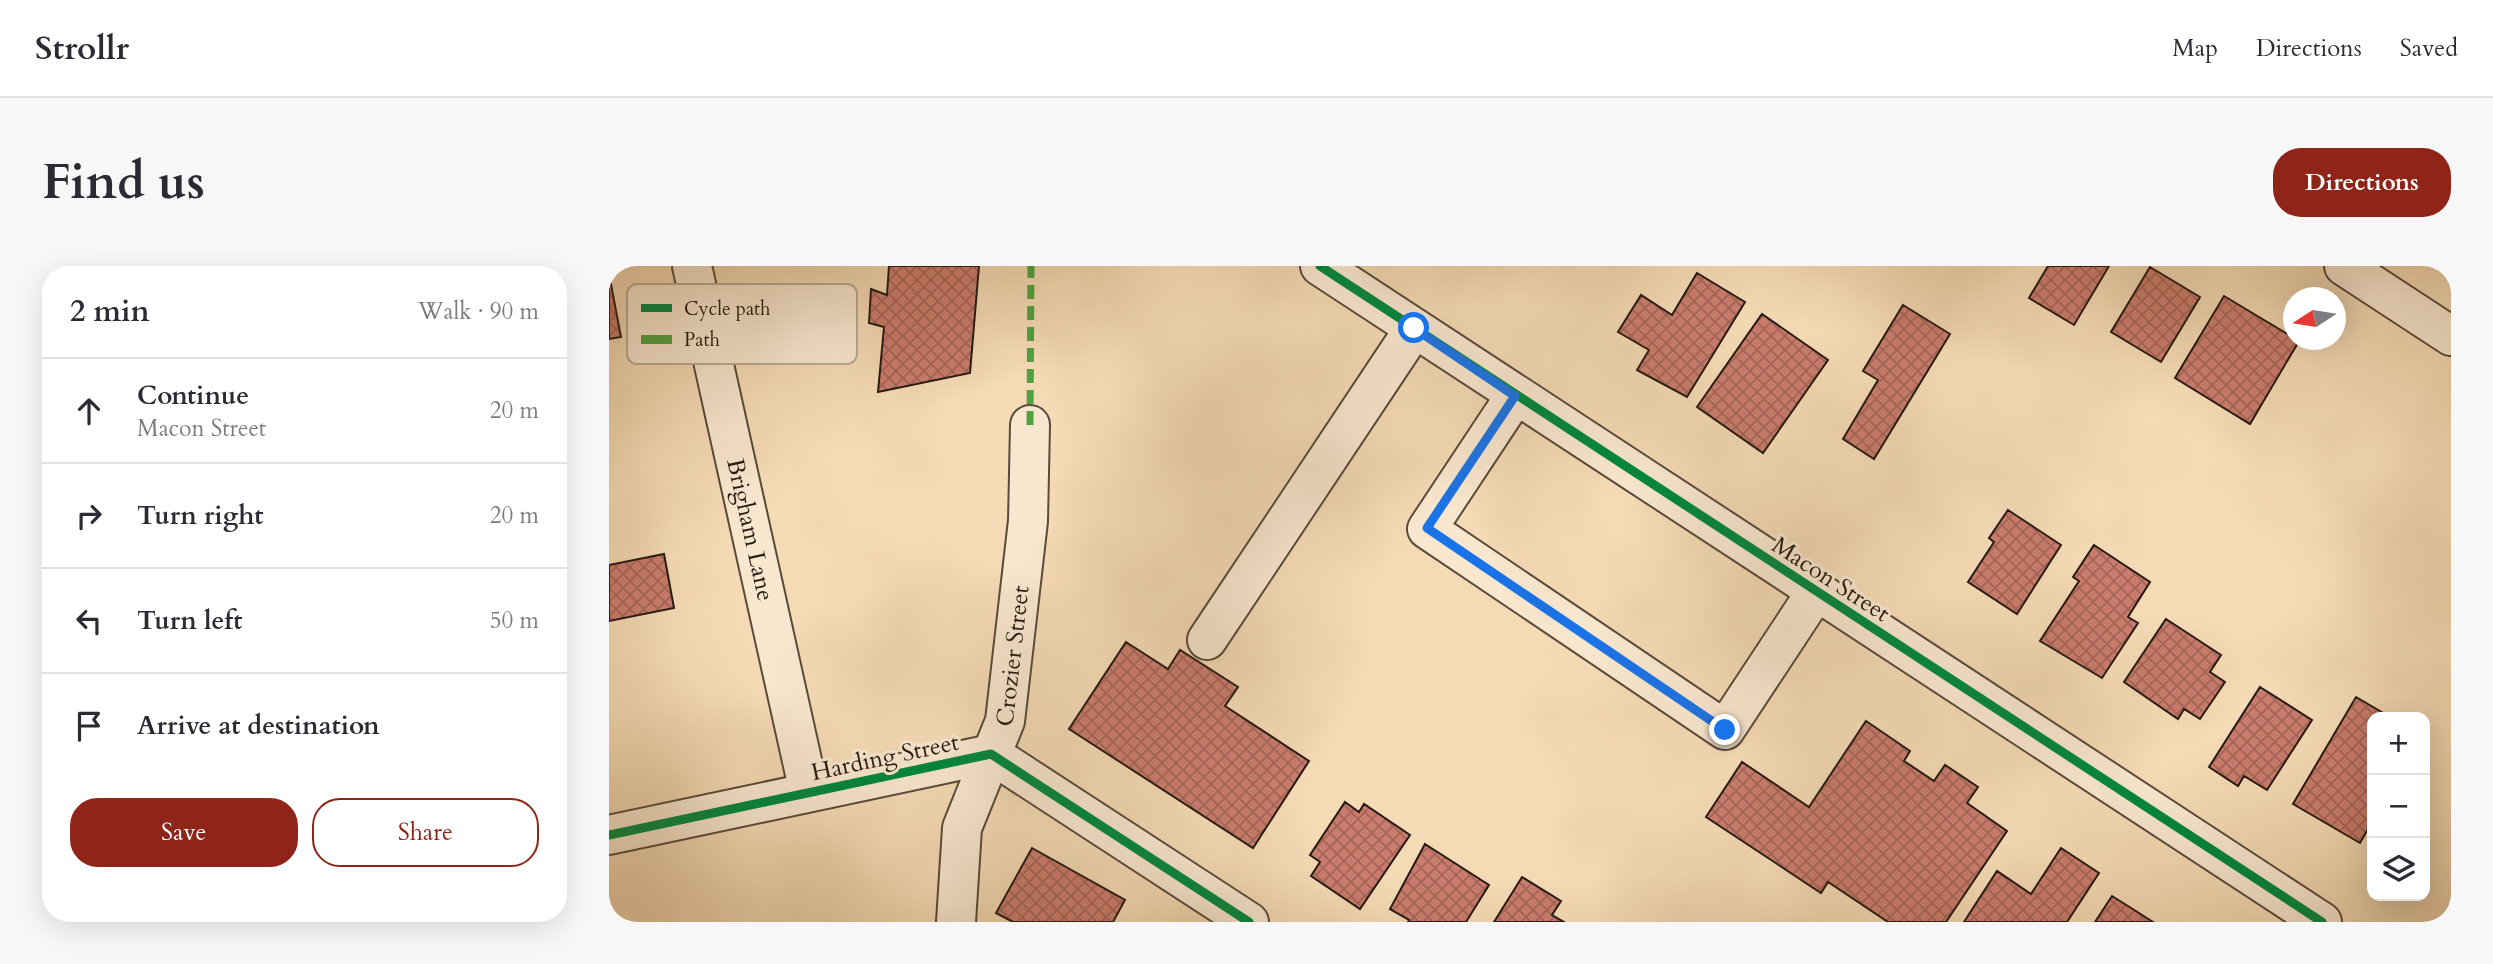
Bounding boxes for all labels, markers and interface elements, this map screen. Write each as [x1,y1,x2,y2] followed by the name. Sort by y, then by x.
[35,26,129,71] text: Strollr
[2172,32,2218,65] text: Map
[2256,32,2362,65] text: Directions
[2400,32,2458,65] text: Saved
[2273,148,2451,217] button: Directions
[42,149,205,216] text: Find us
[627,284,857,364] legend
[2283,287,2346,350] north arrow
[70,291,150,332] text: 2 min
[418,296,539,327] text: Walk · 90 m
[684,296,771,322] text: Cycle path
[1398,312,1429,343] route start
[684,327,720,353] text: Path
[137,378,249,413] text: Continue
[70,392,108,430] icon: ahead
[490,395,539,426] text: 20 m
[137,413,266,444] text: Macon Street
[718,455,782,604] street label: Brigham Lane
[70,497,108,535] icon: right
[137,498,264,533] text: Turn right
[490,500,539,531] text: 20 m
[1765,529,1897,630] street label: Macon Street
[989,583,1038,728] street label: Crozier Street
[70,602,108,640] icon: left
[137,603,242,638] text: Turn left
[490,605,539,636] text: 50 m
[70,707,108,745] icon: arrive
[137,708,380,743] text: Arrive at destination
[2367,712,2430,901] map controls
[2367,712,2430,775] button: +
[1709,714,1740,745] route end
[808,726,962,789] street label: Harding Street
[2367,775,2430,838] button: −
[70,798,298,867] button: Save
[312,798,539,867] button: Share
[2367,838,2430,901] button: layers

